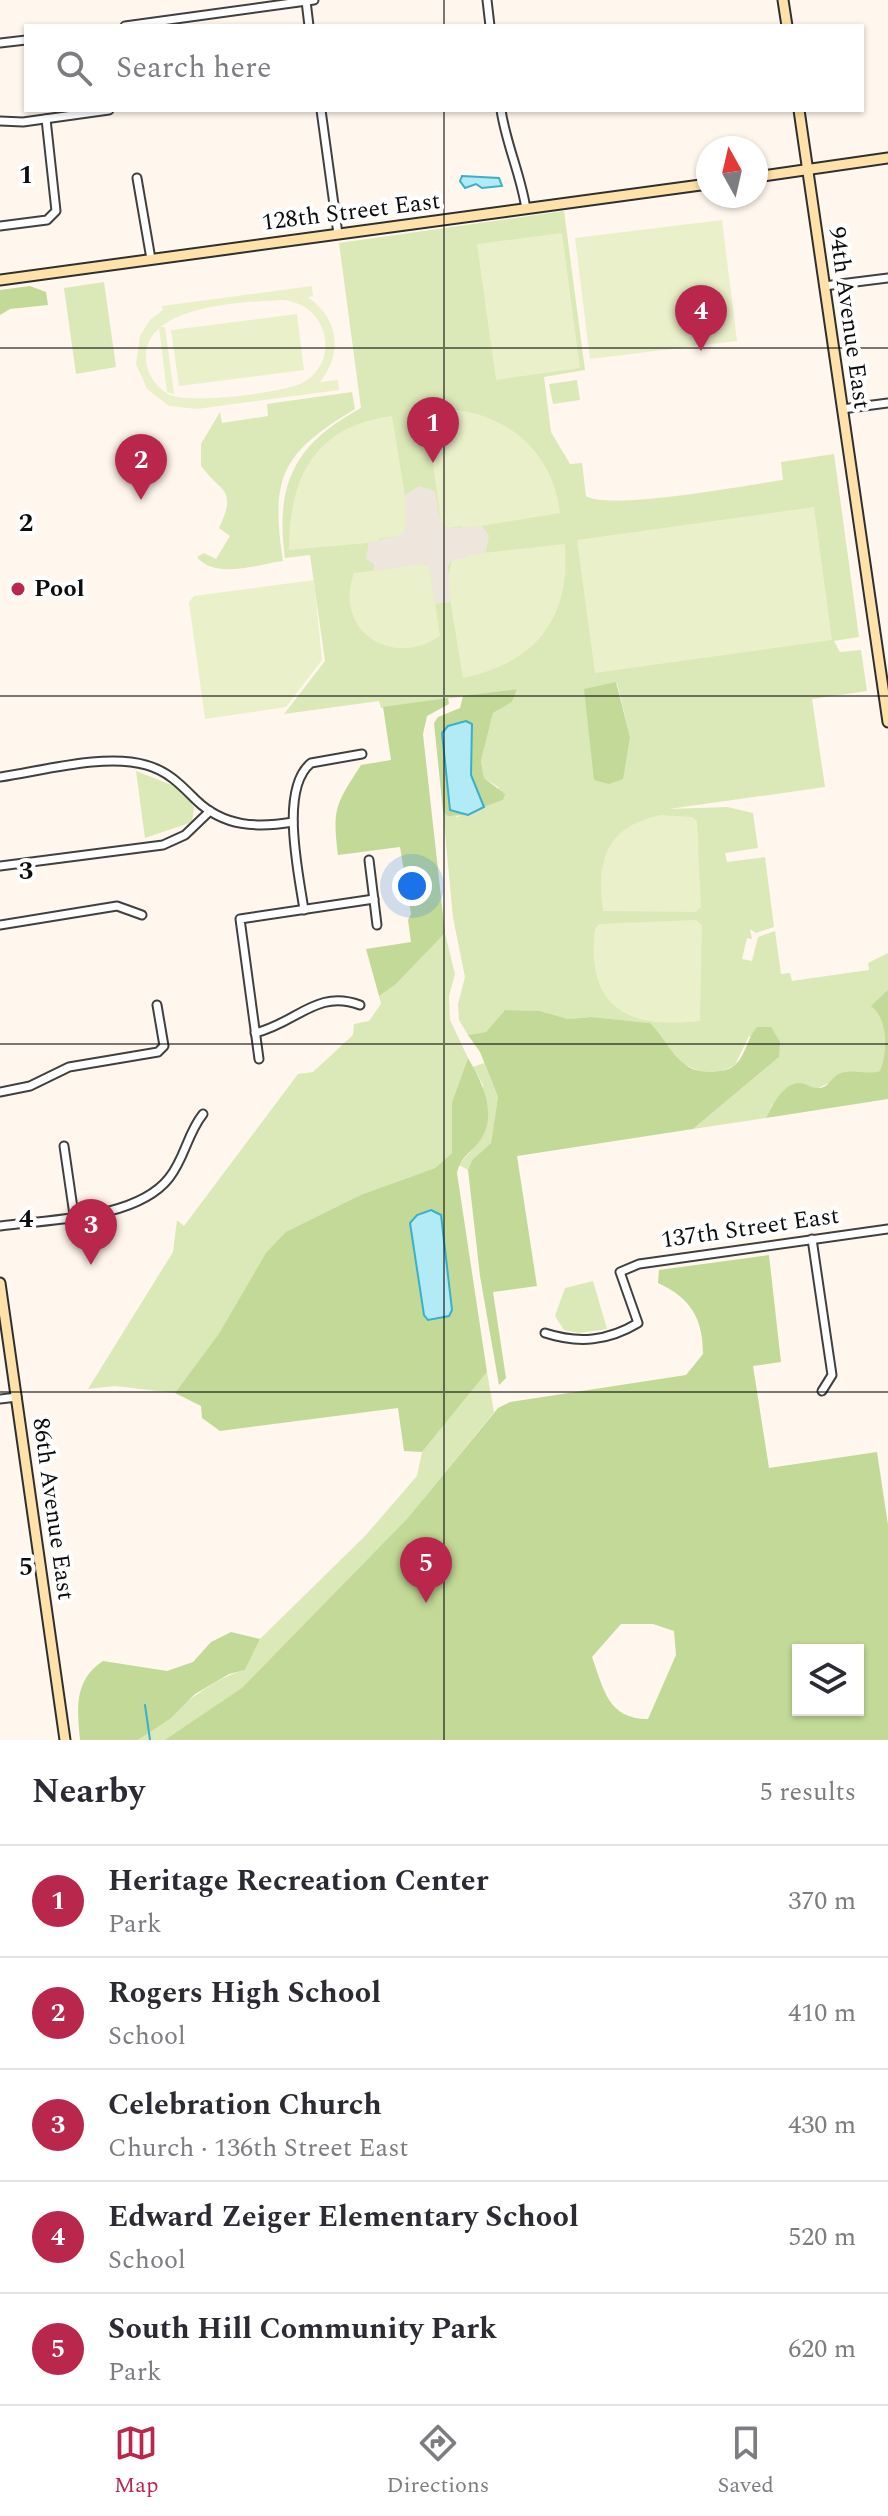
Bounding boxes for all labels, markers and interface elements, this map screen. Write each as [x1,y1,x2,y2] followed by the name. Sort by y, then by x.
[24,24,864,112] search box
[116,45,272,91] text: Search here
[52,46,96,90] icon: search
[696,136,768,208] north arrow
[19,155,33,195] text: 1
[260,183,442,241] street label: 128th Street East
[818,225,880,411] street label: 94th Avenue East
[675,285,727,351] pin: 4
[407,397,459,463] pin: 1
[115,434,167,500] pin: 2
[19,503,33,543] text: 2
[34,571,85,607] place label: Pool
[9,580,27,598] marker: Pool
[19,851,33,891] text: 3
[392,866,432,906] your location
[659,1198,841,1258] street label: 137th Street East
[19,1199,34,1239] text: 4
[65,1199,117,1265] pin: 3
[22,1416,84,1602] street label: 86th Avenue East
[400,1537,452,1603] pin: 5
[19,1547,33,1587] text: 5
[792,1644,864,1716] map controls
[792,1644,864,1716] button: layers
[32,1766,145,1818] text: Nearby
[760,1772,856,1812] text: 5 results
[108,1858,489,1904] text: Heritage Recreation Center
[51,1881,65,1921] text: 1
[788,1881,856,1921] text: 370 m
[108,1904,162,1944] text: Park
[108,1970,381,2016] text: Rogers High School
[51,1993,65,2033] text: 2
[788,1993,856,2033] text: 410 m
[108,2016,186,2056] text: School
[108,2082,382,2128] text: Celebration Church
[51,2105,65,2145] text: 3
[788,2105,856,2145] text: 430 m
[108,2128,408,2168] text: Church · 136th Street East
[108,2194,579,2240] text: Edward Zeiger Elementary School
[51,2217,65,2257] text: 4
[788,2217,856,2257] text: 520 m
[108,2240,186,2280] text: School
[108,2306,497,2352] text: South Hill Community Park
[51,2329,65,2369] text: 5
[788,2329,856,2369] text: 620 m
[108,2352,162,2392] text: Park
[114,2421,158,2502] tab: Map
[387,2421,489,2502] tab: Directions
[717,2421,774,2502] tab: Saved

